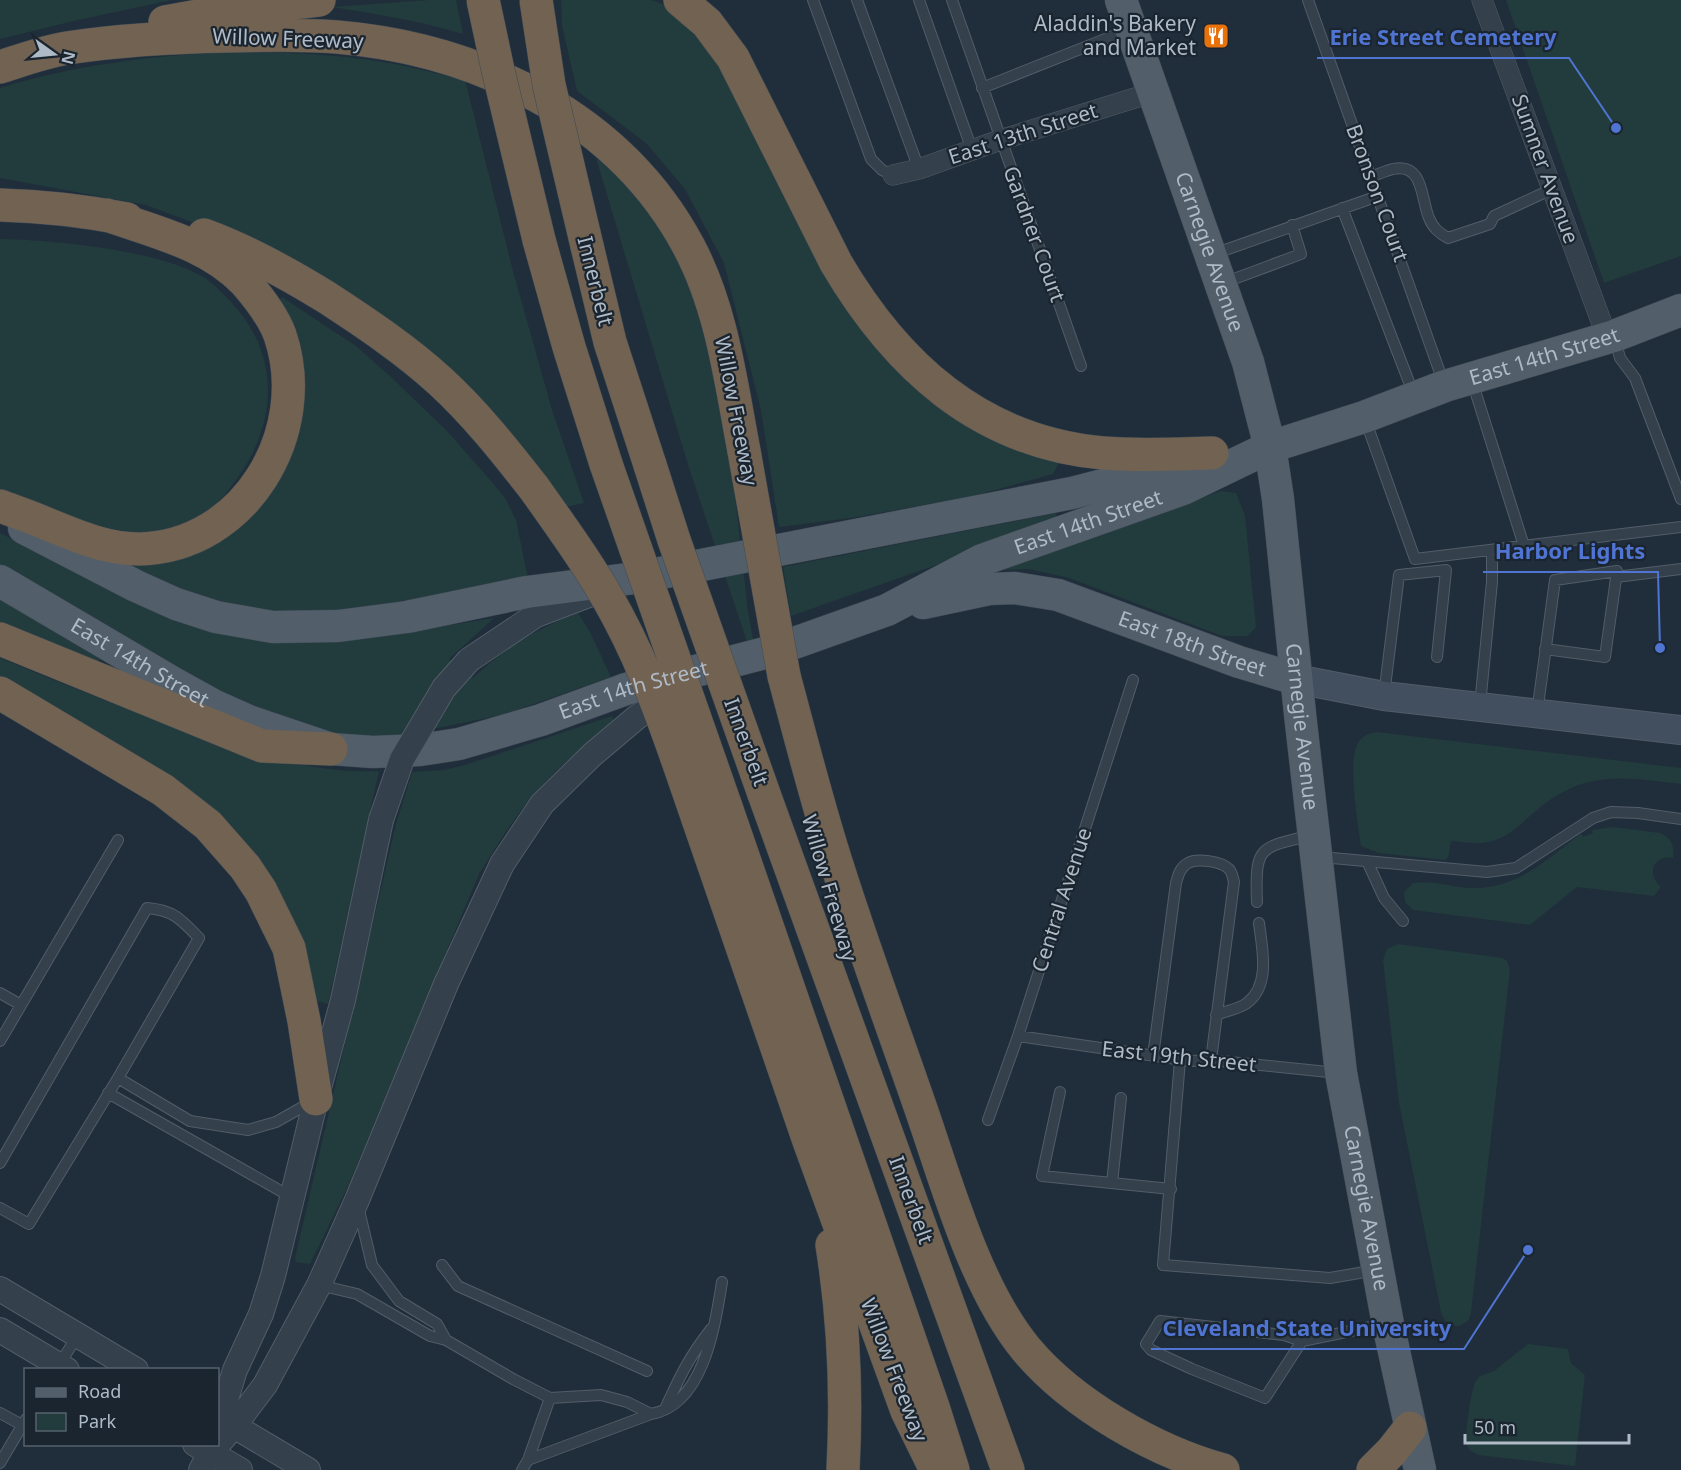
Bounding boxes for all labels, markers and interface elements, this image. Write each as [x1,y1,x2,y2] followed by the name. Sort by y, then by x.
[1034,9,1196,61] place label: Aladdin's Bakery and Market
[1317,18,1569,58] callout: Erie Street Cemetery
[212,21,364,55] street label: Willow Freeway
[1201,21,1231,51] restaurant icon: Aladdin's Bakery and Market
[1329,21,1557,51] text: Erie Street Cemetery
[24,24,84,84] north arrow
[56,49,81,67] text: N
[1506,90,1586,247] street label: Sumner Avenue
[945,96,1101,170] street label: East 13th Street
[1340,120,1416,265] street label: Bronson Court
[997,162,1073,306] street label: Gardner Court
[1169,168,1251,336] street label: Carnegie Avenue
[571,233,621,329] street label: Innerbelt
[1465,320,1624,391] street label: East 14th Street
[709,334,765,488] street label: Willow Freeway
[1010,482,1166,561] street label: East 14th Street
[1483,532,1658,572] callout: Harbor Lights
[1495,535,1645,565] text: Harbor Lights
[1115,604,1270,682] street label: East 18th Street
[66,611,215,713] street label: East 14th Street
[1280,642,1326,812] street label: Carnegie Avenue
[554,653,712,725] street label: East 14th Street
[718,694,776,790] street label: Innerbelt
[796,811,864,965] street label: Willow Freeway
[1025,824,1098,976] street label: Central Avenue
[1100,1034,1258,1078] street label: East 19th Street
[1338,1123,1397,1293] street label: Carnegie Avenue
[883,1152,941,1248] street label: Innerbelt
[855,1294,935,1446] street label: Willow Freeway
[1151,1309,1464,1349] callout: Cleveland State University
[1163,1312,1452,1342] text: Cleveland State University
[24,1368,219,1446] legend
[78,1379,121,1403] text: Road
[1465,1407,1628,1445] scale bar
[78,1409,116,1433] text: Park
[1474,1415,1516,1439] text: 50 m

